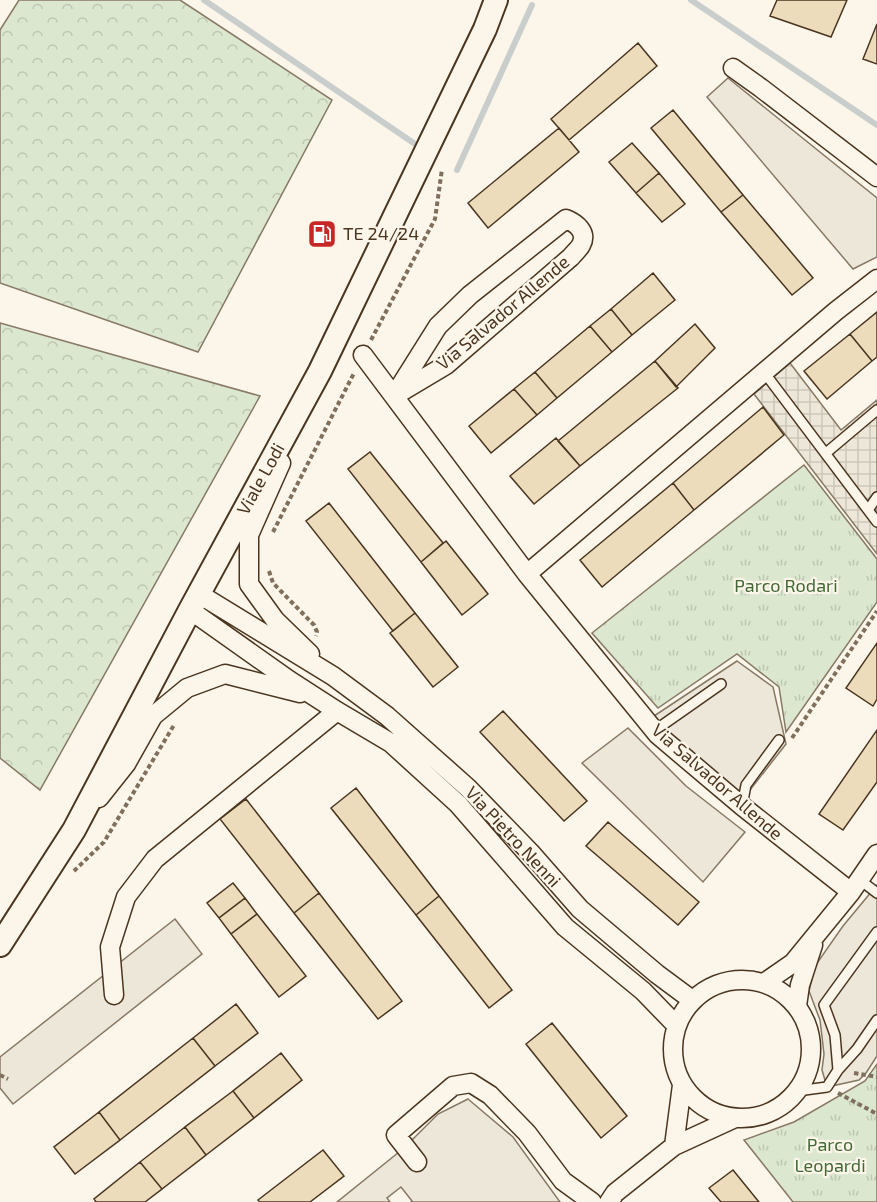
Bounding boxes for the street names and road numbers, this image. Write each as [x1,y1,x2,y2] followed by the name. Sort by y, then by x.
[431,250,573,374] street label: Via Salvador Allende
[231,439,289,518] street label: Viale Lodi
[648,718,788,844] street label: Via Salvador Allende
[461,781,566,891] street label: Via Pietro Nenni

